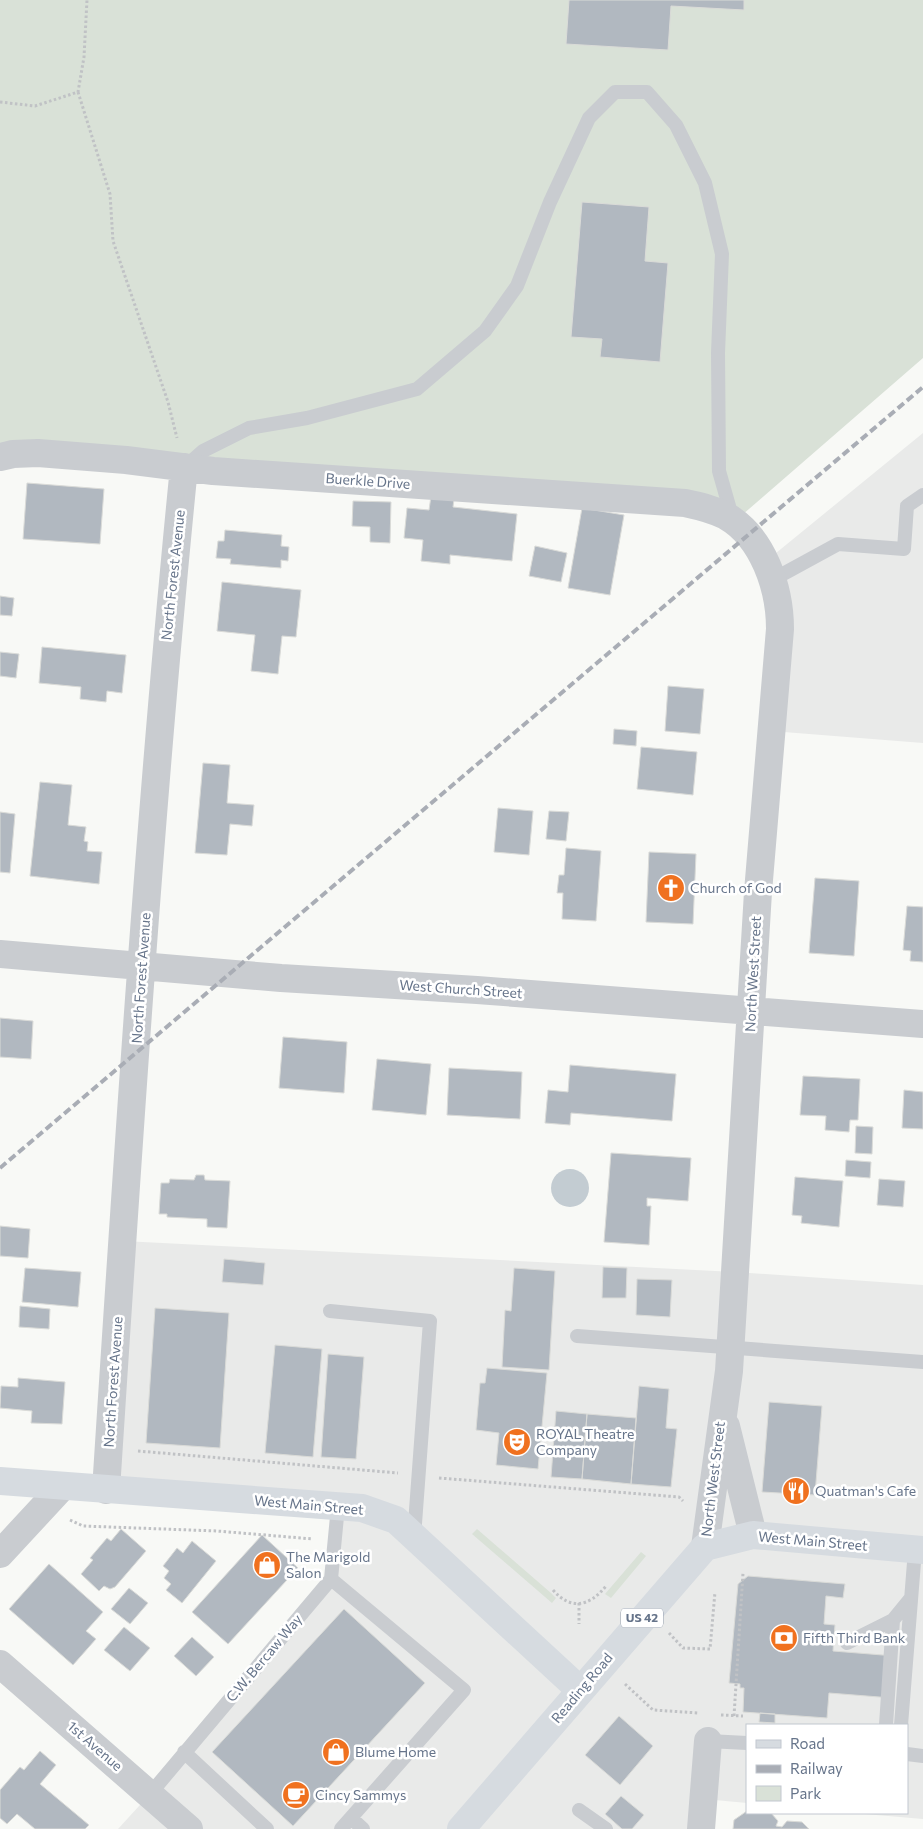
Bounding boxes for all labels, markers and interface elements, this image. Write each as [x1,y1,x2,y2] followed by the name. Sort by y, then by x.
[325,469,411,492] street label: Buerkle Drive
[157,509,188,641] street label: North Forest Avenue
[656,873,686,903] church icon: Church of God
[690,879,782,896] place label: Church of God
[127,912,154,1044] street label: North Forest Avenue
[741,915,764,1032] street label: North West Street
[399,976,523,1001] street label: West Church Street
[99,1316,126,1448] street label: North Forest Avenue
[697,1420,728,1538] street label: North West Street
[536,1425,635,1458] place label: ROYAL Theatre Company
[502,1427,532,1457] theatre icon: ROYAL Theatre Company
[781,1476,811,1506] restaurant icon: Quatman's Cafe
[815,1482,916,1499] place label: Quatman's Cafe
[254,1491,365,1518] street label: West Main Street
[758,1527,869,1554] street label: West Main Street
[286,1548,370,1581] place label: The Marigold Salon
[252,1550,282,1580] shop icon: The Marigold Salon
[621,1609,663,1628] road number: US 42
[222,1610,305,1705] street label: C.W. Bercaw Way
[769,1623,799,1653] bank icon: Fifth Third Bank
[803,1629,906,1646] place label: Fifth Third Bank
[547,1649,616,1726] street label: Reading Road
[64,1717,126,1774] street label: 1st Avenue
[746,1724,908,1814] legend
[790,1734,825,1752] text: Road
[321,1737,351,1767] shop icon: Blume Home
[355,1743,436,1760] place label: Blume Home
[790,1759,843,1777] text: Railway
[281,1780,311,1810] cafe icon: Cincy Sammys
[790,1784,821,1802] text: Park
[315,1786,406,1803] place label: Cincy Sammys

